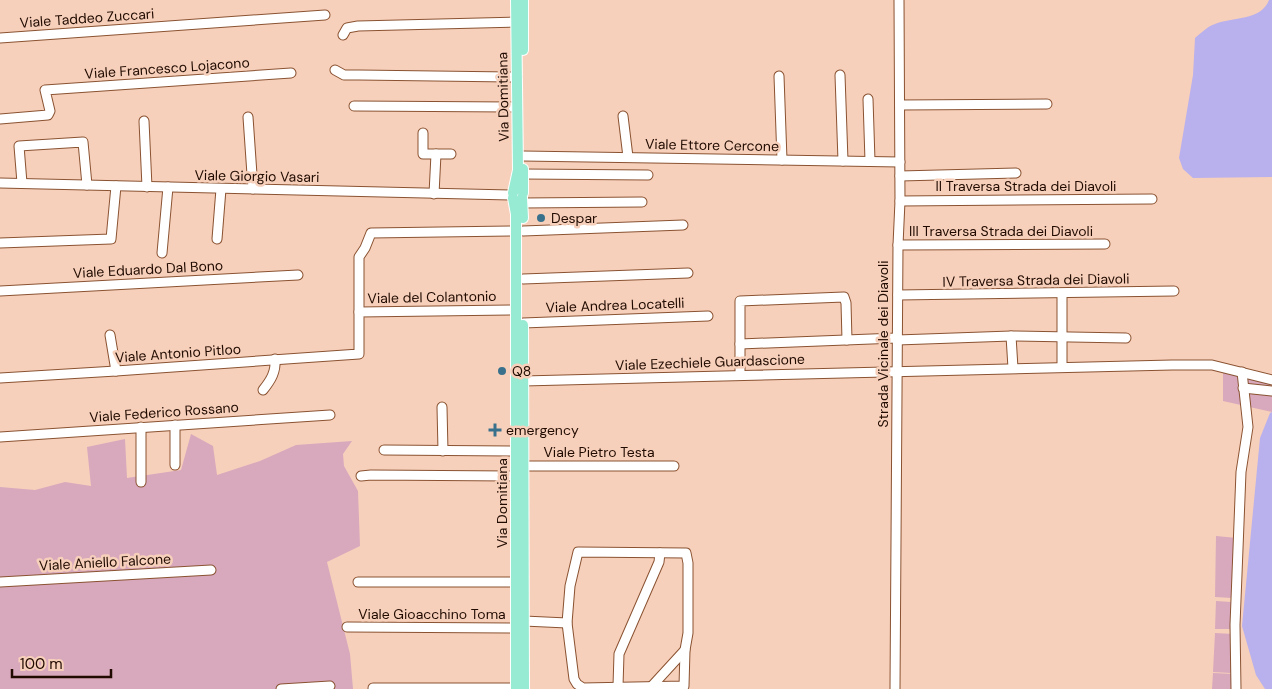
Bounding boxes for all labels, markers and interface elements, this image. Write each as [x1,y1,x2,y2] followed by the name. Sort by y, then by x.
[19,4,155,32] street label: Viale Taddeo Zuccari
[493,52,513,142] street label: Via Domitiana
[84,53,250,83] street label: Viale Francesco Lojacono
[645,135,779,155] street label: Viale Ettore Cercone
[194,166,320,186] street label: Viale Giorgio Vasari
[936,177,1116,195] street label: II Traversa Strada dei Diavoli
[551,209,597,227] place label: Despar
[535,212,547,224] marker: Despar
[909,222,1093,240] street label: III Traversa Strada dei Diavoli
[72,256,224,282] street label: Viale Eduardo Dal Bono
[874,260,892,428] street label: Strada Vicinale dei Diavoli
[942,269,1130,291] street label: IV Traversa Strada dei Diavoli
[367,287,497,307] street label: Viale del Colantonio
[545,294,685,316] street label: Viale Andrea Locatelli
[114,340,242,366] street label: Viale Antonio Pitloo
[615,350,805,374] street label: Viale Ezechiele Guardascione
[512,362,531,380] place label: Q8
[496,365,508,377] marker: Q8
[89,398,239,426] street label: Viale Federico Rossano
[506,421,579,439] place label: emergency
[488,423,502,437] marker: emergency
[543,443,655,461] street label: Viale Pietro Testa
[493,458,511,548] street label: Via Domitiana
[39,550,171,574] street label: Viale Aniello Falcone
[358,605,506,623] street label: Viale Gioacchino Toma
[12,646,111,678] scale bar
[20,654,63,674] text: 100 m

